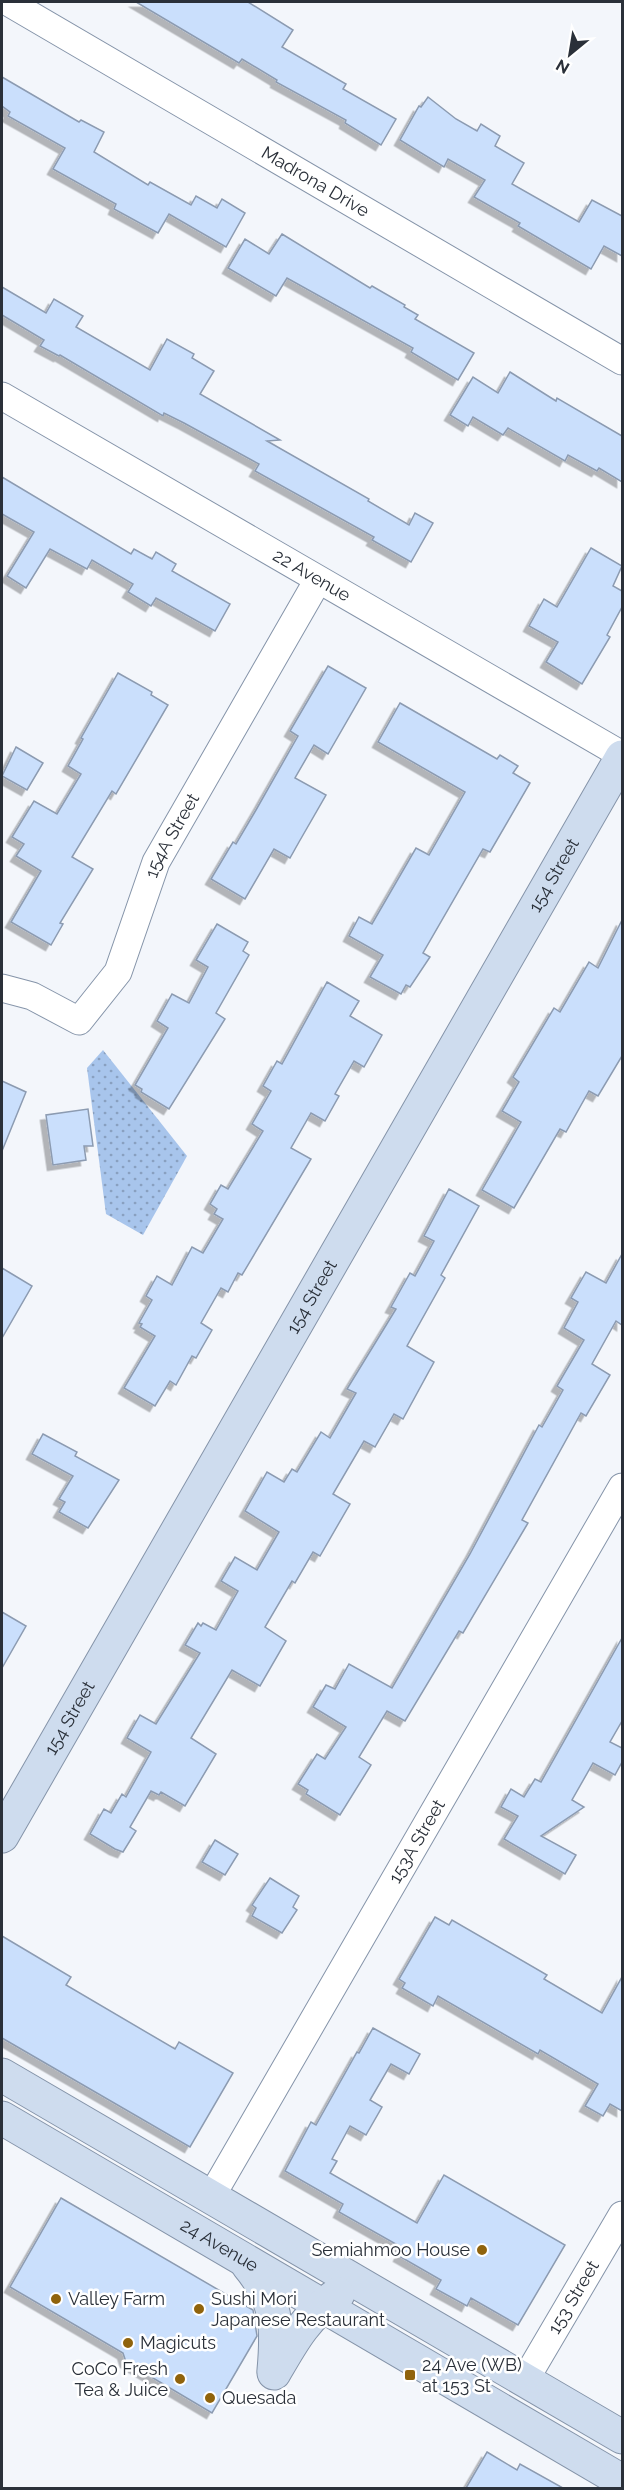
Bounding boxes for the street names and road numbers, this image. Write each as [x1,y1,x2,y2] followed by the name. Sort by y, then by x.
[258,142,374,221] street label: Madrona Drive
[270,544,355,606] street label: 22 Avenue
[140,789,203,880] street label: 154A Street
[524,834,583,916] street label: 154 Street
[282,1256,341,1337] street label: 154 Street
[40,1677,99,1759] street label: 154 Street
[384,1795,449,1887] street label: 153A Street
[177,2214,263,2276] street label: 24 Avenue
[543,2256,603,2338] street label: 153 Street

